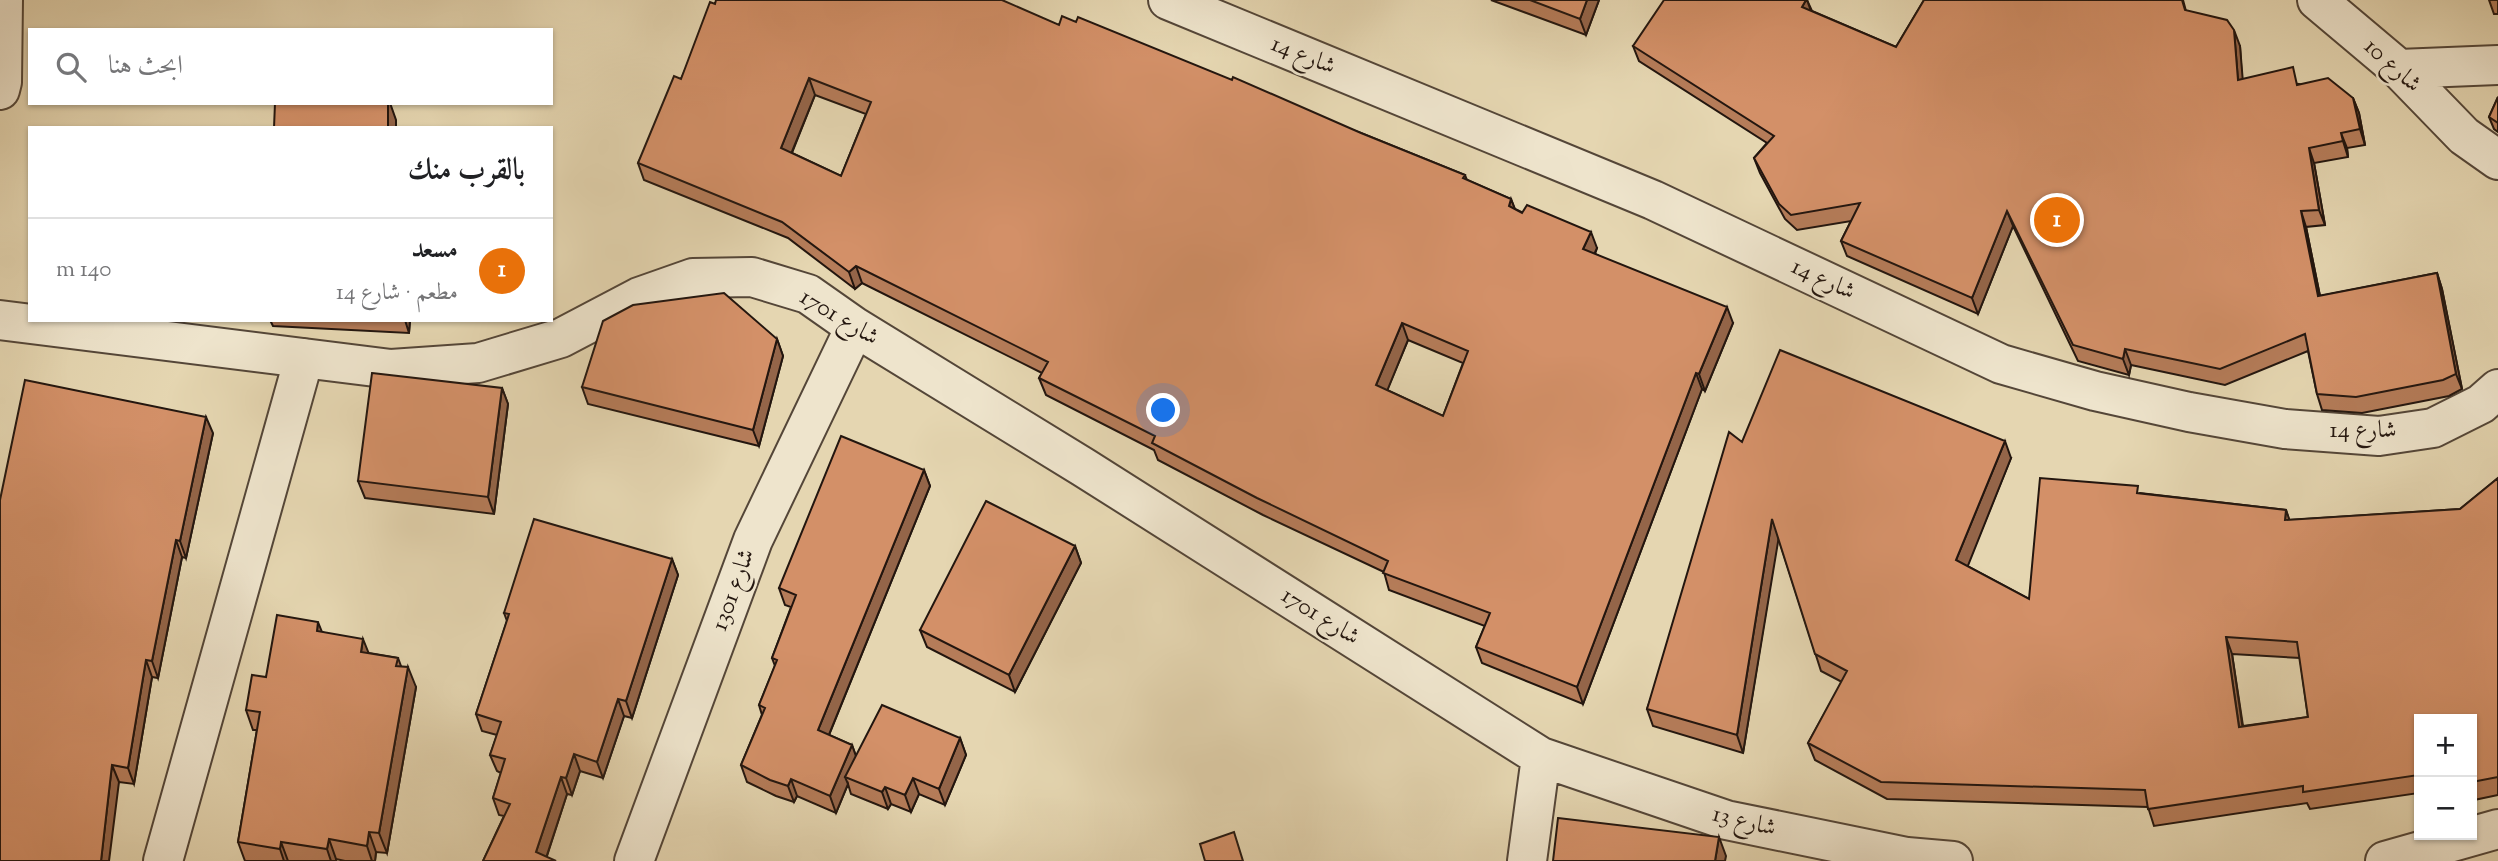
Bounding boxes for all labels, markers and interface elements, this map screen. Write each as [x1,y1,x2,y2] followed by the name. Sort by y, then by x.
[28,28,553,105] search box
[1265,28,1340,85] street label: شارع 14
[2355,31,2428,102] street label: شارع 10
[52,48,90,86] icon: search
[108,48,183,85] text: ابحث هنا
[408,150,525,193] text: بالقرب منك
[2034,194,2080,246] pin: 1
[411,232,458,269] text: مسعد
[1785,250,1861,310] street label: شارع 14
[56,254,111,287] text: 140 m
[498,254,506,287] text: 1
[336,277,458,310] text: مطعم · شارع 14
[792,281,885,356] street label: شارع 1701
[1146,393,1180,427] your location
[2329,414,2397,449] street label: شارع 14
[703,544,765,636] street label: شارع 1301
[1274,579,1366,655] street label: شارع 1701
[2414,714,2477,840] map controls
[2414,714,2477,777] button: +
[2414,777,2477,840] button: −
[1708,798,1779,847] street label: شارع 13

